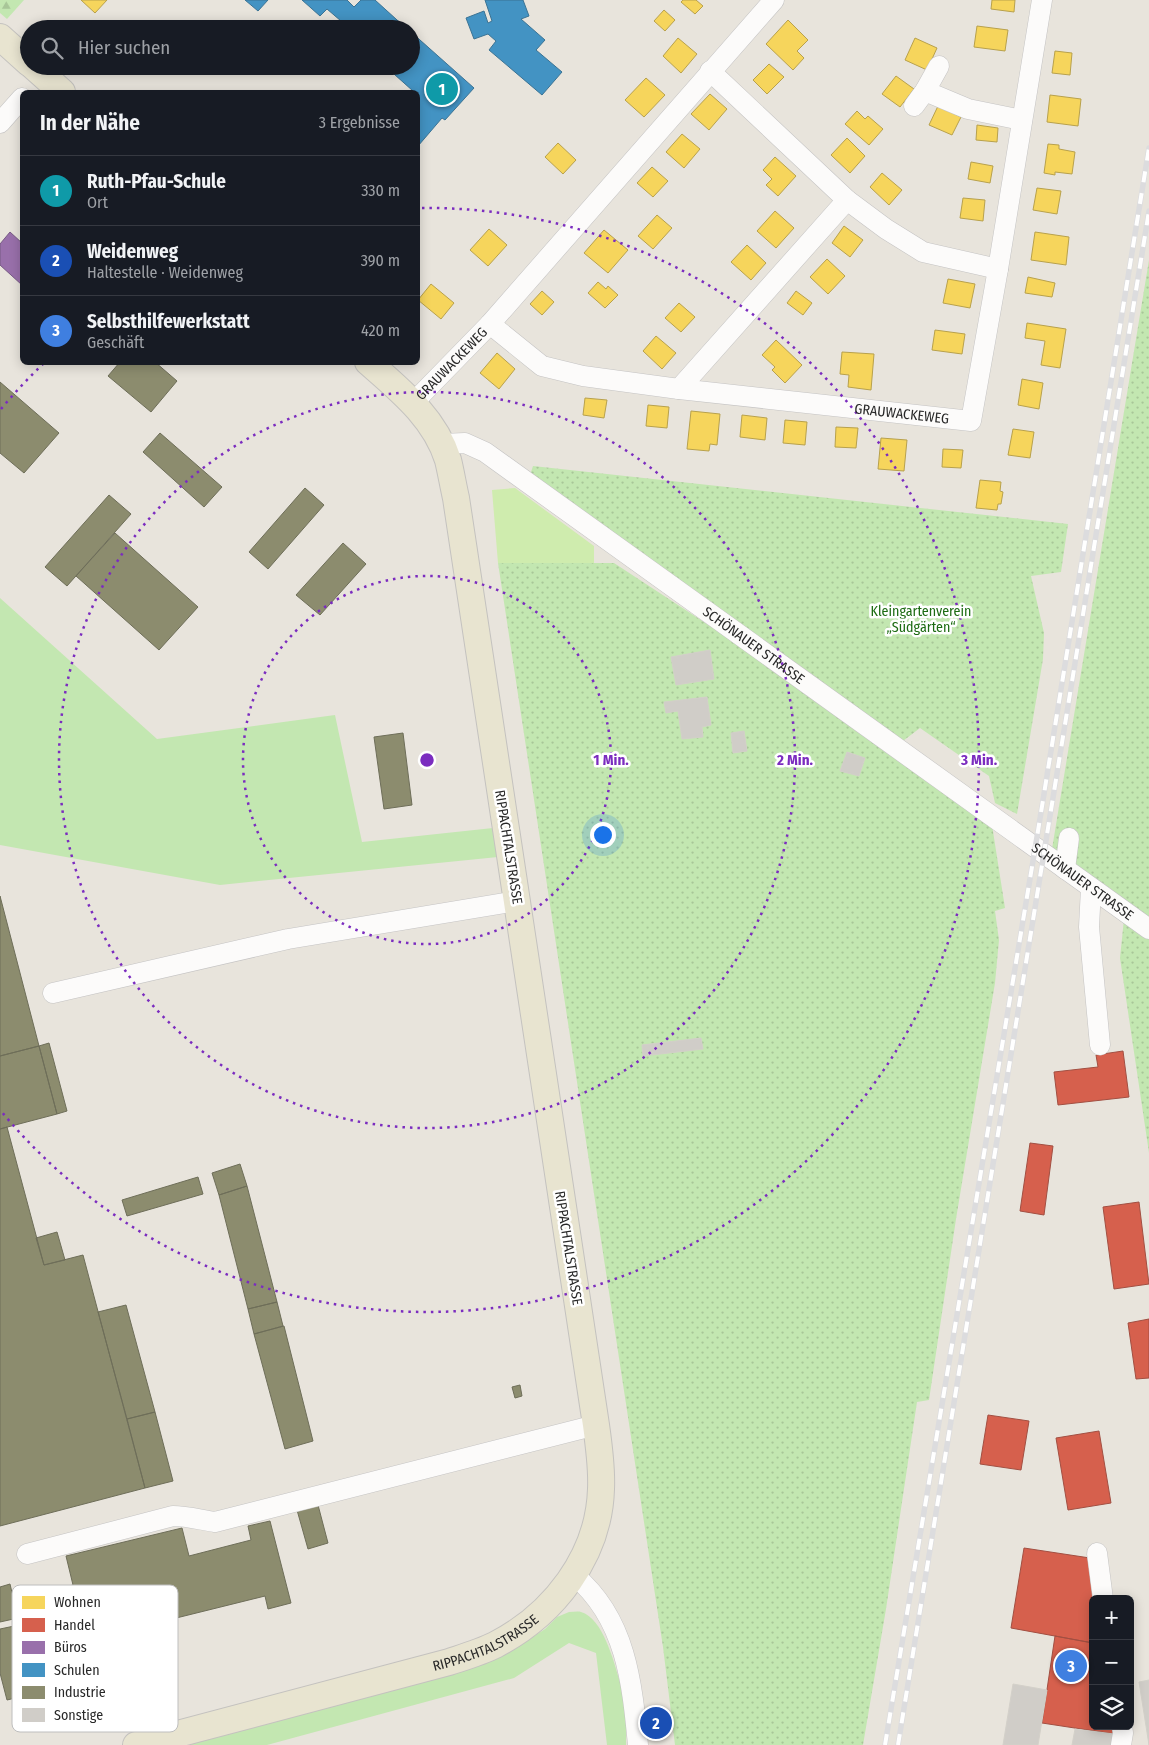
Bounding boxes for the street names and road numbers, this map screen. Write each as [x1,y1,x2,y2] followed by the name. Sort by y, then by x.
[413,324,491,404] street label: GRAUWACKEWEG
[854,400,950,428] street label: GRAUWACKEWEG
[699,603,808,688] street label: SCHÖNAUER STRASSE
[491,789,526,906] street label: RIPPACHTALSTRASSE
[1028,840,1137,924] street label: SCHÖNAUER STRASSE
[551,1190,586,1307] street label: RIPPACHTALSTRASSE
[431,1611,542,1675] street label: RIPPACHTALSTRASSE

